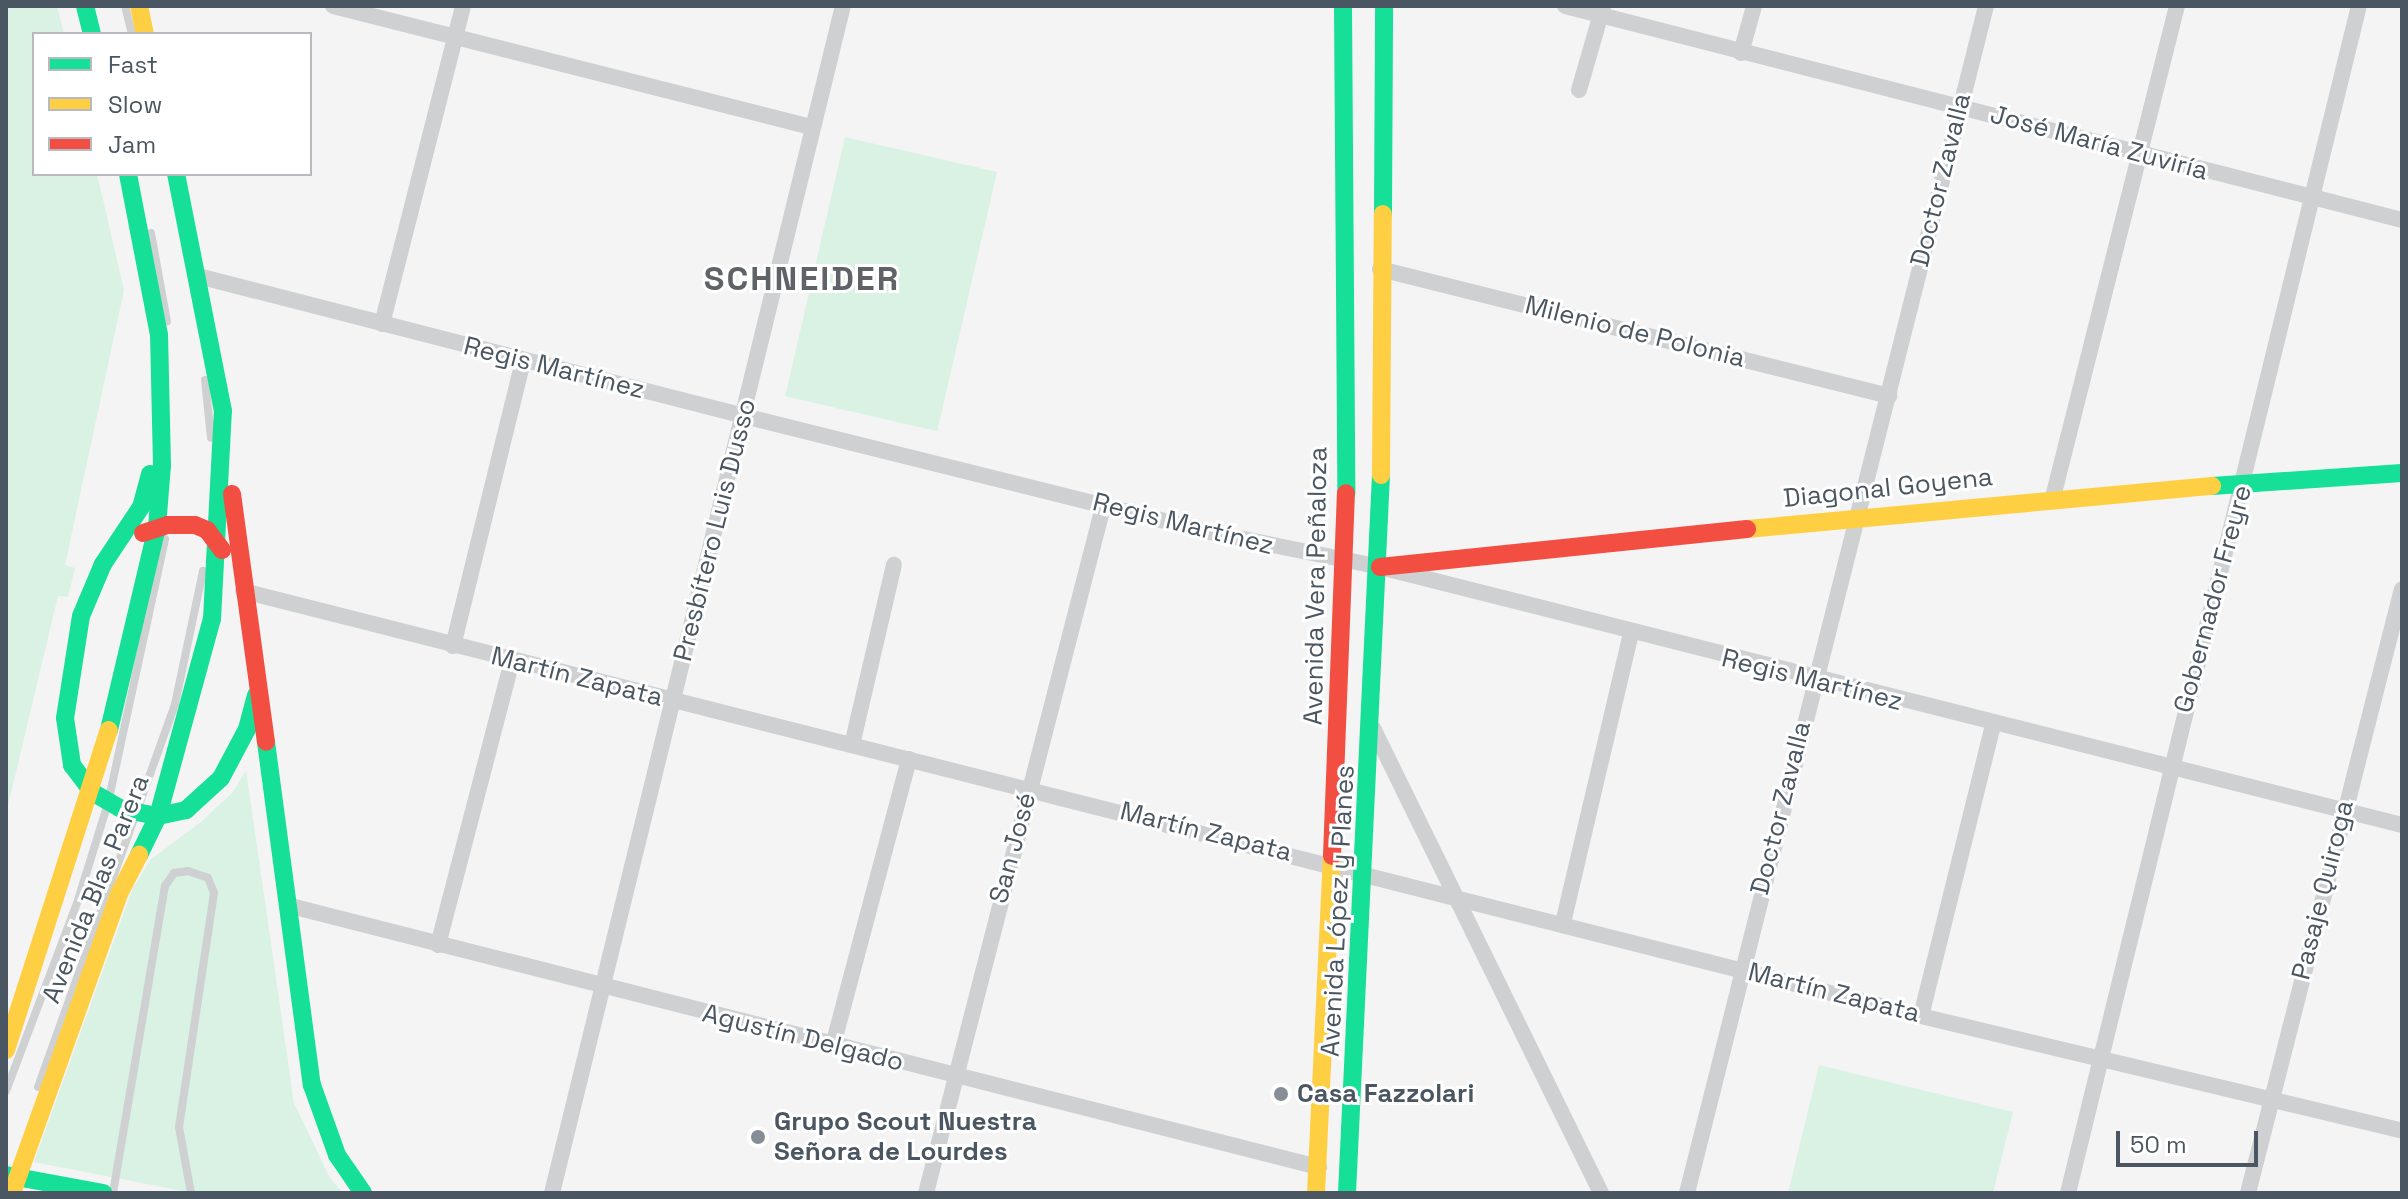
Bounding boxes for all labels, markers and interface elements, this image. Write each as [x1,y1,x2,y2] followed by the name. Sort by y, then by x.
[32,32,312,176] legend
[108,49,158,80] text: Fast
[108,89,162,120] text: Slow
[1904,90,1978,270] street label: Doctor Zavalla
[1987,99,2211,187] street label: José María Zuviría
[108,129,156,160] text: Jam
[704,259,900,299] district label: SCHNEIDER
[1522,290,1748,374] street label: Milenio de Polonia
[460,330,648,406] street label: Regis Martínez
[667,395,763,665] street label: Presbítero Luis Dusso
[1298,446,1334,726] street label: Avenida Vera Peñaloza
[1782,461,1994,515] street label: Diagonal Goyena
[2168,482,2258,716] street label: Gobernador Freyre
[1089,486,1277,562] street label: Regis Martínez
[488,641,666,713] street label: Martín Zapata
[1718,642,1906,718] street label: Regis Martínez
[1744,718,1818,898] street label: Doctor Zavalla
[1315,764,1361,1058] street label: Avenida López y Planes
[36,770,156,1008] street label: Avenida Blas Parera
[983,789,1043,907] street label: San José
[1117,796,1295,868] street label: Martín Zapata
[2286,797,2360,983] street label: Pasaje Quiroga
[1745,957,1923,1029] street label: Martín Zapata
[699,998,907,1078] street label: Agustín Delgado
[1297,1078,1474,1110] place label: Casa Fazzolari
[1272,1085,1290,1103] marker: Casa Fazzolari
[774,1106,1037,1168] place label: Grupo Scout Nuestra Señora de Lourdes
[2120,1115,2262,1165] scale bar
[749,1128,767,1146] marker: Grupo Scout Nuestra Señora de Lourdes
[2130,1129,2187,1160] text: 50 m

